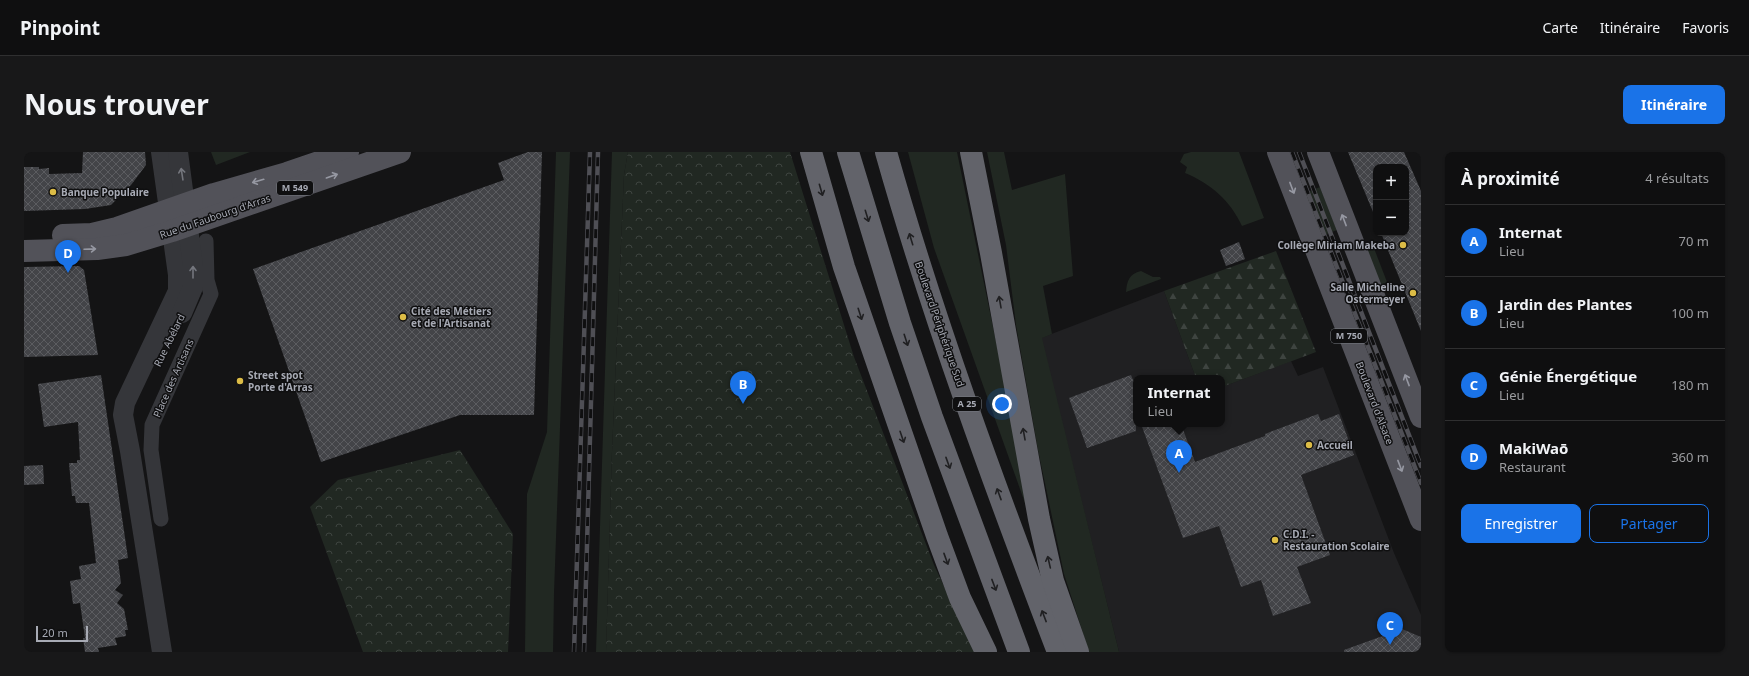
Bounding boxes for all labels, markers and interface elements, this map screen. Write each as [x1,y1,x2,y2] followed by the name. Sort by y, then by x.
[20,15,100,41] text: Pinpoint
[1542,18,1578,37] text: Carte
[1600,18,1660,37] text: Itinéraire
[1682,18,1729,37] text: Favoris
[24,85,209,123] text: Nous trouver
[1623,85,1725,124] button: Itinéraire
[1373,164,1409,236] map controls
[1373,164,1409,200] button: +
[1461,167,1560,190] text: À proximité
[178,168,186,181] one-way arrow
[1645,169,1709,187] text: 4 résultats
[326,171,338,179] one-way arrow
[252,177,265,185] one-way arrow
[277,181,313,195] road number: M 549
[1288,182,1296,194] one-way arrow
[818,183,825,196] one-way arrow
[61,185,149,199] place label: Banque Populaire
[48,187,58,197] marker: Banque Populaire
[158,190,272,242] street label: Rue du Faubourg d'Arras
[1373,200,1409,236] button: −
[864,210,871,223] one-way arrow
[1340,215,1348,227] one-way arrow
[1499,222,1562,242] text: Internat
[907,232,914,245] one-way arrow
[1470,232,1479,250] text: A
[1679,232,1709,250] text: 70 m
[1277,238,1395,252] place label: Collège Miriam Makeba
[55,240,81,273] pin: D
[1398,240,1408,250] marker: Collège Miriam Makeba
[1499,242,1525,260] text: Lieu
[83,246,96,253] one-way arrow
[912,260,968,388] street label: Boulevard Périphérique Sud
[189,266,197,279] one-way arrow
[1330,280,1406,306] place label: Salle Micheline Ostermeyer
[1408,288,1418,298] marker: Salle Micheline Ostermeyer
[1499,294,1632,314] text: Jardin des Plantes
[996,296,1004,309] one-way arrow
[411,304,491,330] place label: Cité des Métiers et de l'Artisanat
[1470,304,1478,322] text: B
[1671,304,1709,322] text: 100 m
[857,307,864,320] one-way arrow
[150,311,188,369] street label: Rue Abélard
[398,312,408,322] marker: Cité des Métiers et de l'Artisanat
[1499,314,1525,332] text: Lieu
[1331,329,1367,343] road number: M 750
[903,334,910,347] one-way arrow
[149,336,197,419] street label: Place des Artisans
[1353,360,1397,447] street label: Boulevard d'Alsace
[1499,366,1637,386] text: Génie Énergétique
[248,368,313,394] place label: Street spot Porte d'Arras
[730,371,756,404] pin: B
[1133,375,1225,427] popup
[1402,375,1410,387] one-way arrow
[235,376,245,386] marker: Street spot Porte d'Arras
[1470,376,1478,394] text: C
[1671,376,1709,394] text: 180 m
[1147,382,1211,402] text: Internat
[1499,386,1525,404] text: Lieu
[992,394,1012,414] your location
[953,397,981,411] road number: A 25
[1147,402,1173,420] text: Lieu
[1019,428,1027,441] one-way arrow
[899,430,907,442] one-way arrow
[1317,438,1353,452] place label: Accueil
[1499,438,1568,458] text: MakiWaō
[1166,440,1192,473] pin: A
[1304,440,1314,450] marker: Accueil
[1469,448,1479,466] text: D
[1671,448,1709,466] text: 360 m
[945,457,953,469] one-way arrow
[1499,458,1566,476] text: Restaurant
[1397,460,1404,472] one-way arrow
[994,488,1002,500] one-way arrow
[1461,504,1581,543] button: Enregistrer
[1589,504,1709,543] button: Partager
[1283,527,1389,553] place label: C.D.I. - Restauration Scolaire
[1270,535,1280,545] marker: C.D.I. - Restauration Scolaire
[942,553,950,565] one-way arrow
[1044,555,1052,568] one-way arrow
[990,579,998,591] one-way arrow
[1040,610,1048,622] one-way arrow
[1377,612,1403,645] pin: C
[36,624,88,643] scale bar
[42,625,68,640] text: 20 m

